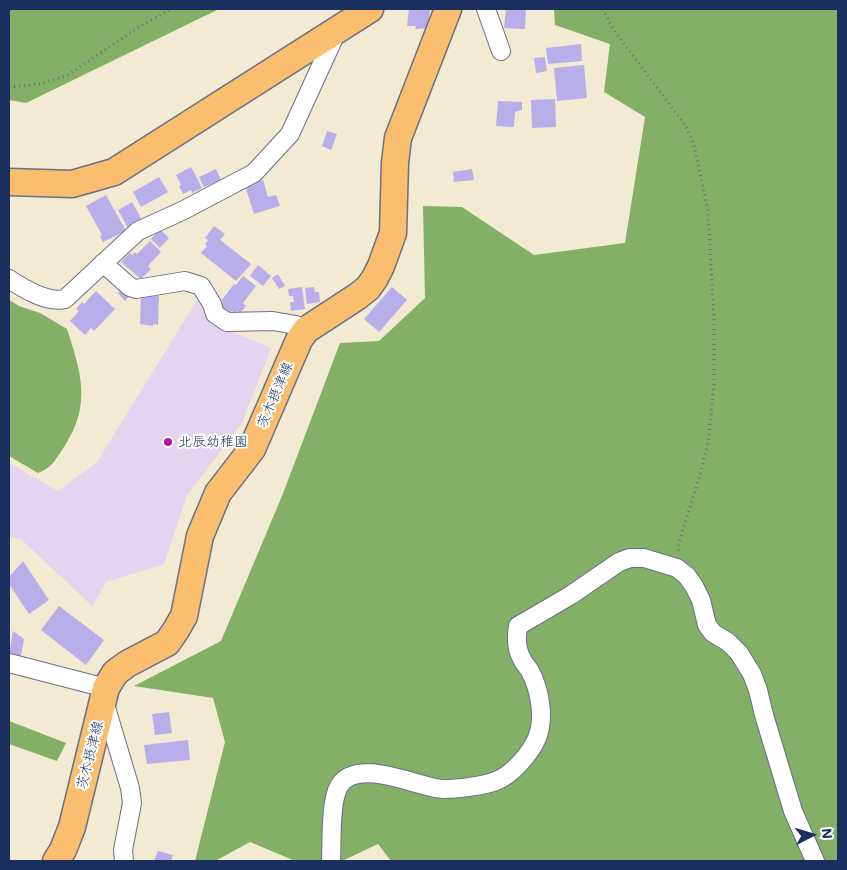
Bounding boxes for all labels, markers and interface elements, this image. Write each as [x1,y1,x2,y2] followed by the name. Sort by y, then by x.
[254,360,296,430] street label: 茨木摂津線
[178,434,248,450] place label: 北辰幼稚園
[162,436,174,448] marker: 北辰幼稚園
[73,719,107,791] street label: 茨木摂津線
[787,810,837,860] north arrow
[818,828,837,840] text: N

